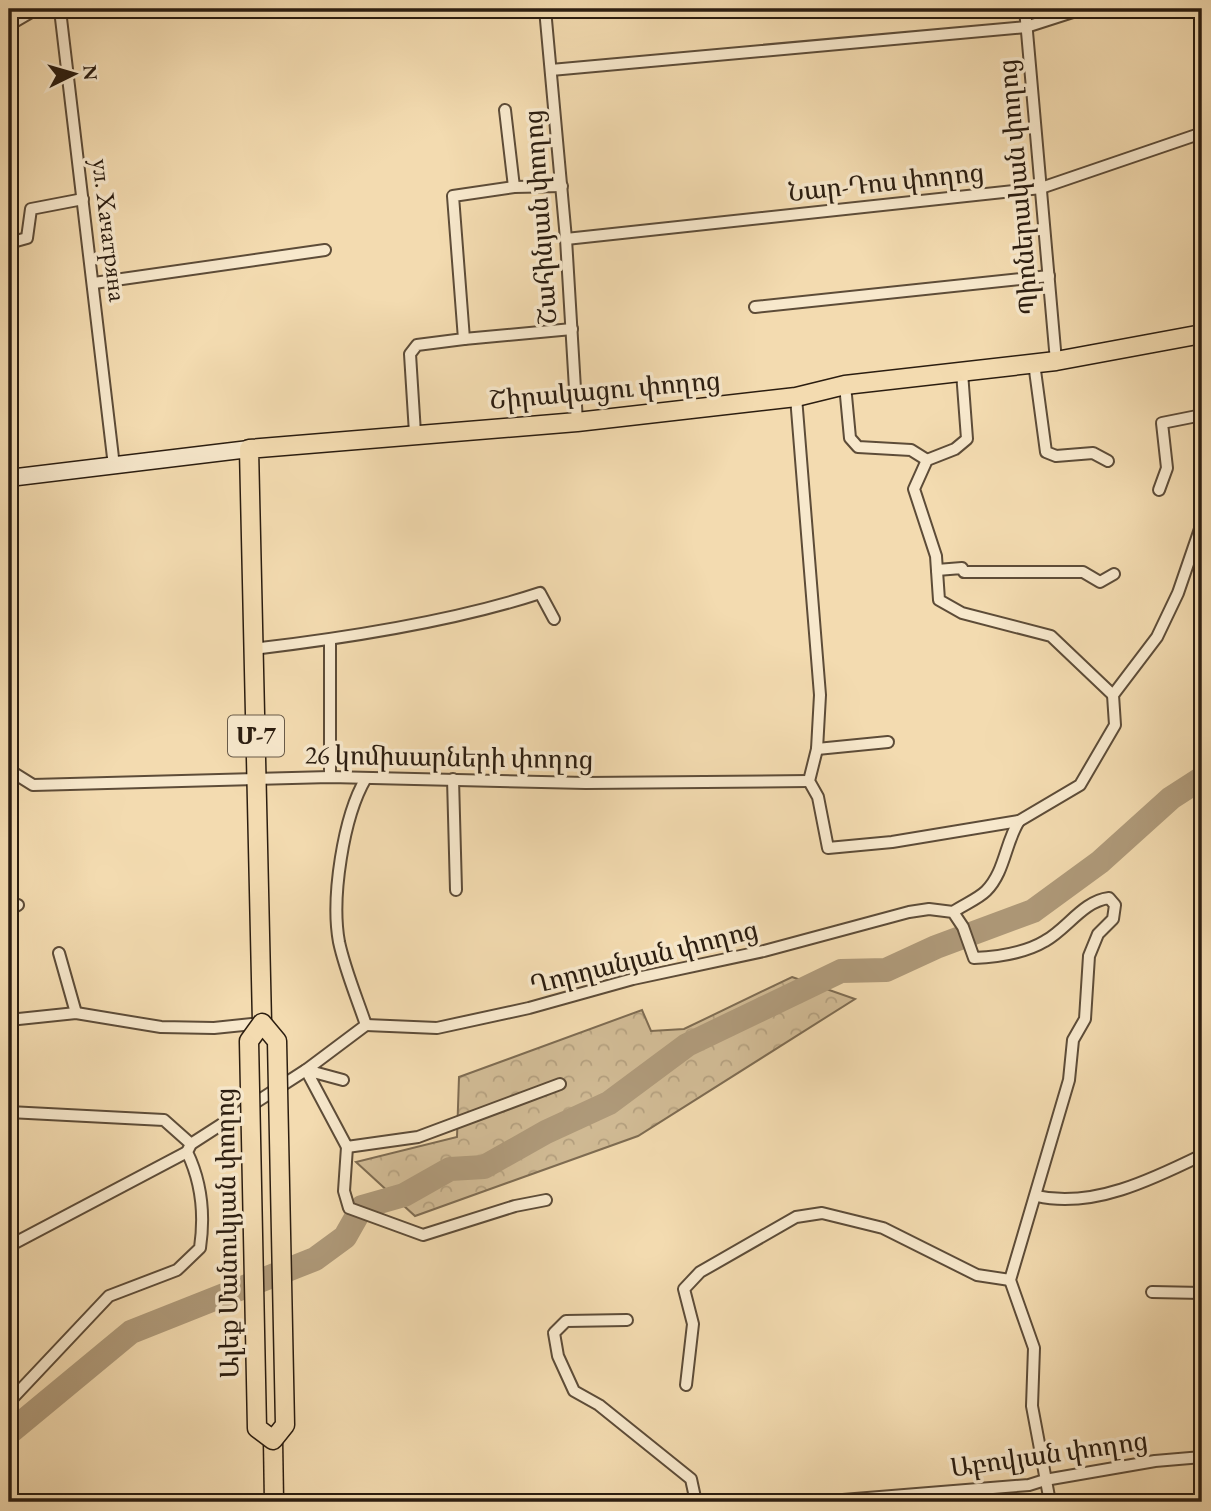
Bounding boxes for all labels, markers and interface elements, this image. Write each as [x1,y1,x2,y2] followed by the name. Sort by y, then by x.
[38,38,108,108] north arrow
[990,58,1046,316] street label: Պիոներական փողոց
[77,64,104,82] text: N
[516,108,564,326] street label: Շահինյան փողոց
[786,155,986,209] street label: Նար-Դոս փողոց
[84,156,136,304] street label: ул. Хачатряна
[488,363,722,417] street label: Շիրակացու փողոց
[228,716,284,756] road number: Մ-7
[304,737,594,777] street label: 26 կոմիսարների փողոց
[527,912,761,1002] street label: Ղորղանյան փողոց
[207,1087,247,1379] street label: Ալեք Մանուկյան փողոց
[948,1423,1150,1485] street label: Աբովյան փողոց

